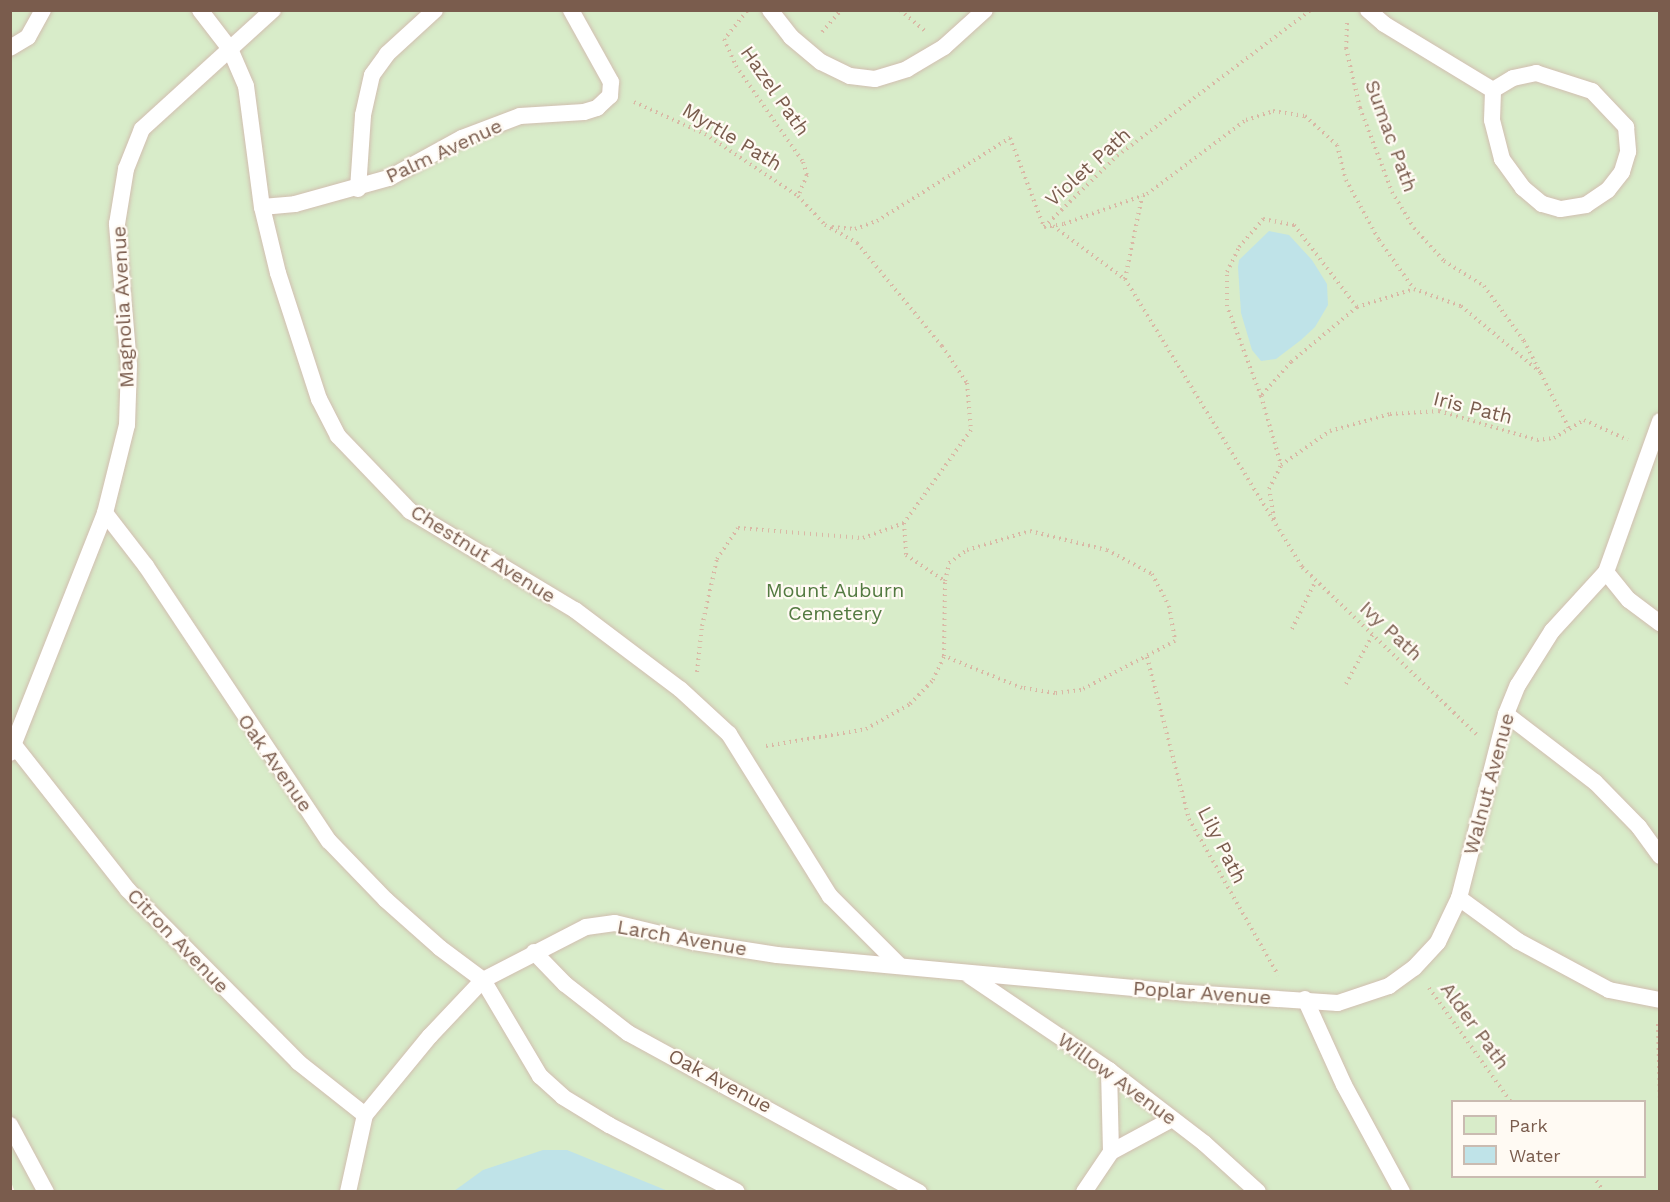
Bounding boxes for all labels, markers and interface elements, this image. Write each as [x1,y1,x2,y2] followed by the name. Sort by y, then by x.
[735,41,815,141] street label: Hazel Path
[1360,77,1422,195] street label: Sumac Path
[678,98,786,176] street label: Myrtle Path
[382,113,506,189] street label: Palm Avenue
[1040,122,1136,212] street label: Violet Path
[107,225,139,389] street label: Magnolia Avenue
[1431,387,1515,429] street label: Iris Path
[406,500,560,608] street label: Chestnut Avenue
[765,578,905,625] park label: Mount Auburn Cemetery
[1355,596,1427,666] street label: Ivy Path
[232,709,318,817] street label: Oak Avenue
[1458,710,1520,858] street label: Walnut Avenue
[1192,802,1252,888] street label: Lily Path
[122,883,234,999] street label: Citron Avenue
[615,915,749,961] street label: Larch Avenue
[1131,976,1273,1010] street label: Poplar Avenue
[1435,978,1515,1074] street label: Alder Path
[1052,1027,1182,1131] street label: Willow Avenue
[664,1043,776,1119] street label: Oak Avenue
[1451,1100,1646,1178] legend
[1509,1115,1548,1136] text: Park
[1509,1145,1561,1166] text: Water

